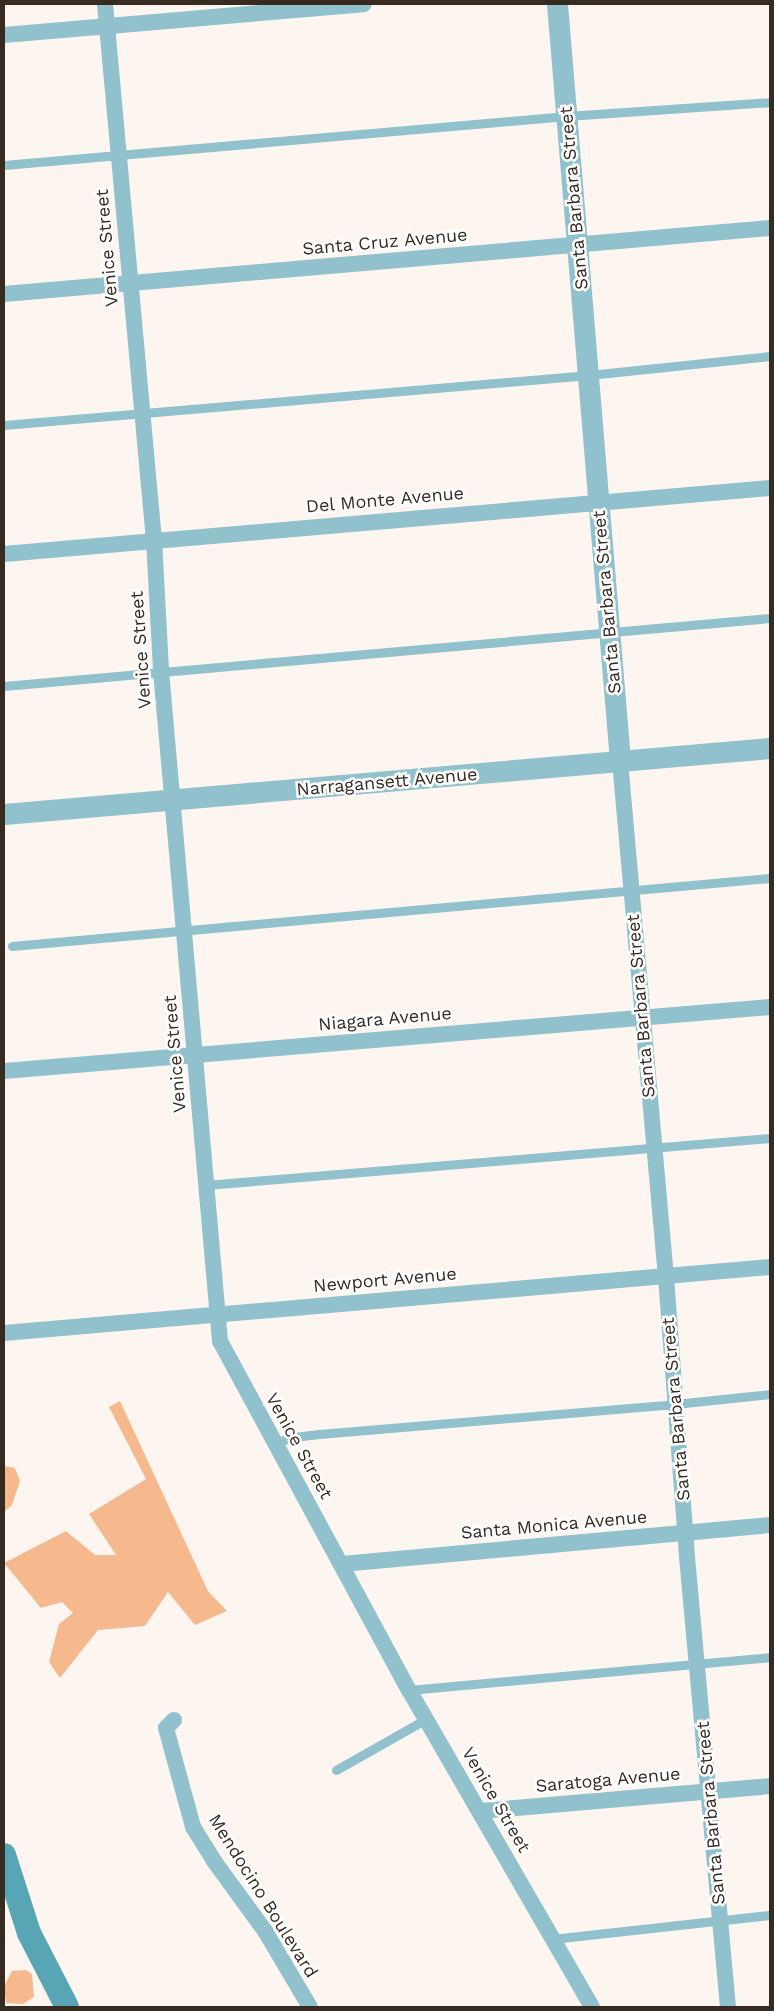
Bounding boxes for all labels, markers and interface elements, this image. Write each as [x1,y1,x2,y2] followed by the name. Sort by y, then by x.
[555,105,593,291] street label: Santa Barbara Street
[91,188,123,308] street label: Venice Street
[301,224,469,260] street label: Santa Cruz Avenue
[304,482,466,518] street label: Del Monte Avenue
[588,509,626,695] street label: Santa Barbara Street
[126,590,156,710] street label: Venice Street
[295,763,479,801] street label: Narragansett Avenue
[622,913,660,1099] street label: Santa Barbara Street
[159,994,191,1114] street label: Venice Street
[317,1002,453,1036] street label: Niagara Avenue
[312,1263,458,1297] street label: Newport Avenue
[657,1316,695,1502] street label: Santa Barbara Street
[261,1389,337,1503] street label: Venice Street
[459,1506,649,1544] street label: Santa Monica Avenue
[692,1720,730,1906] street label: Santa Barbara Street
[457,1744,535,1856] street label: Venice Street
[534,1763,682,1797] street label: Saratoga Avenue
[204,1810,322,1982] street label: Mendocino Boulevard

